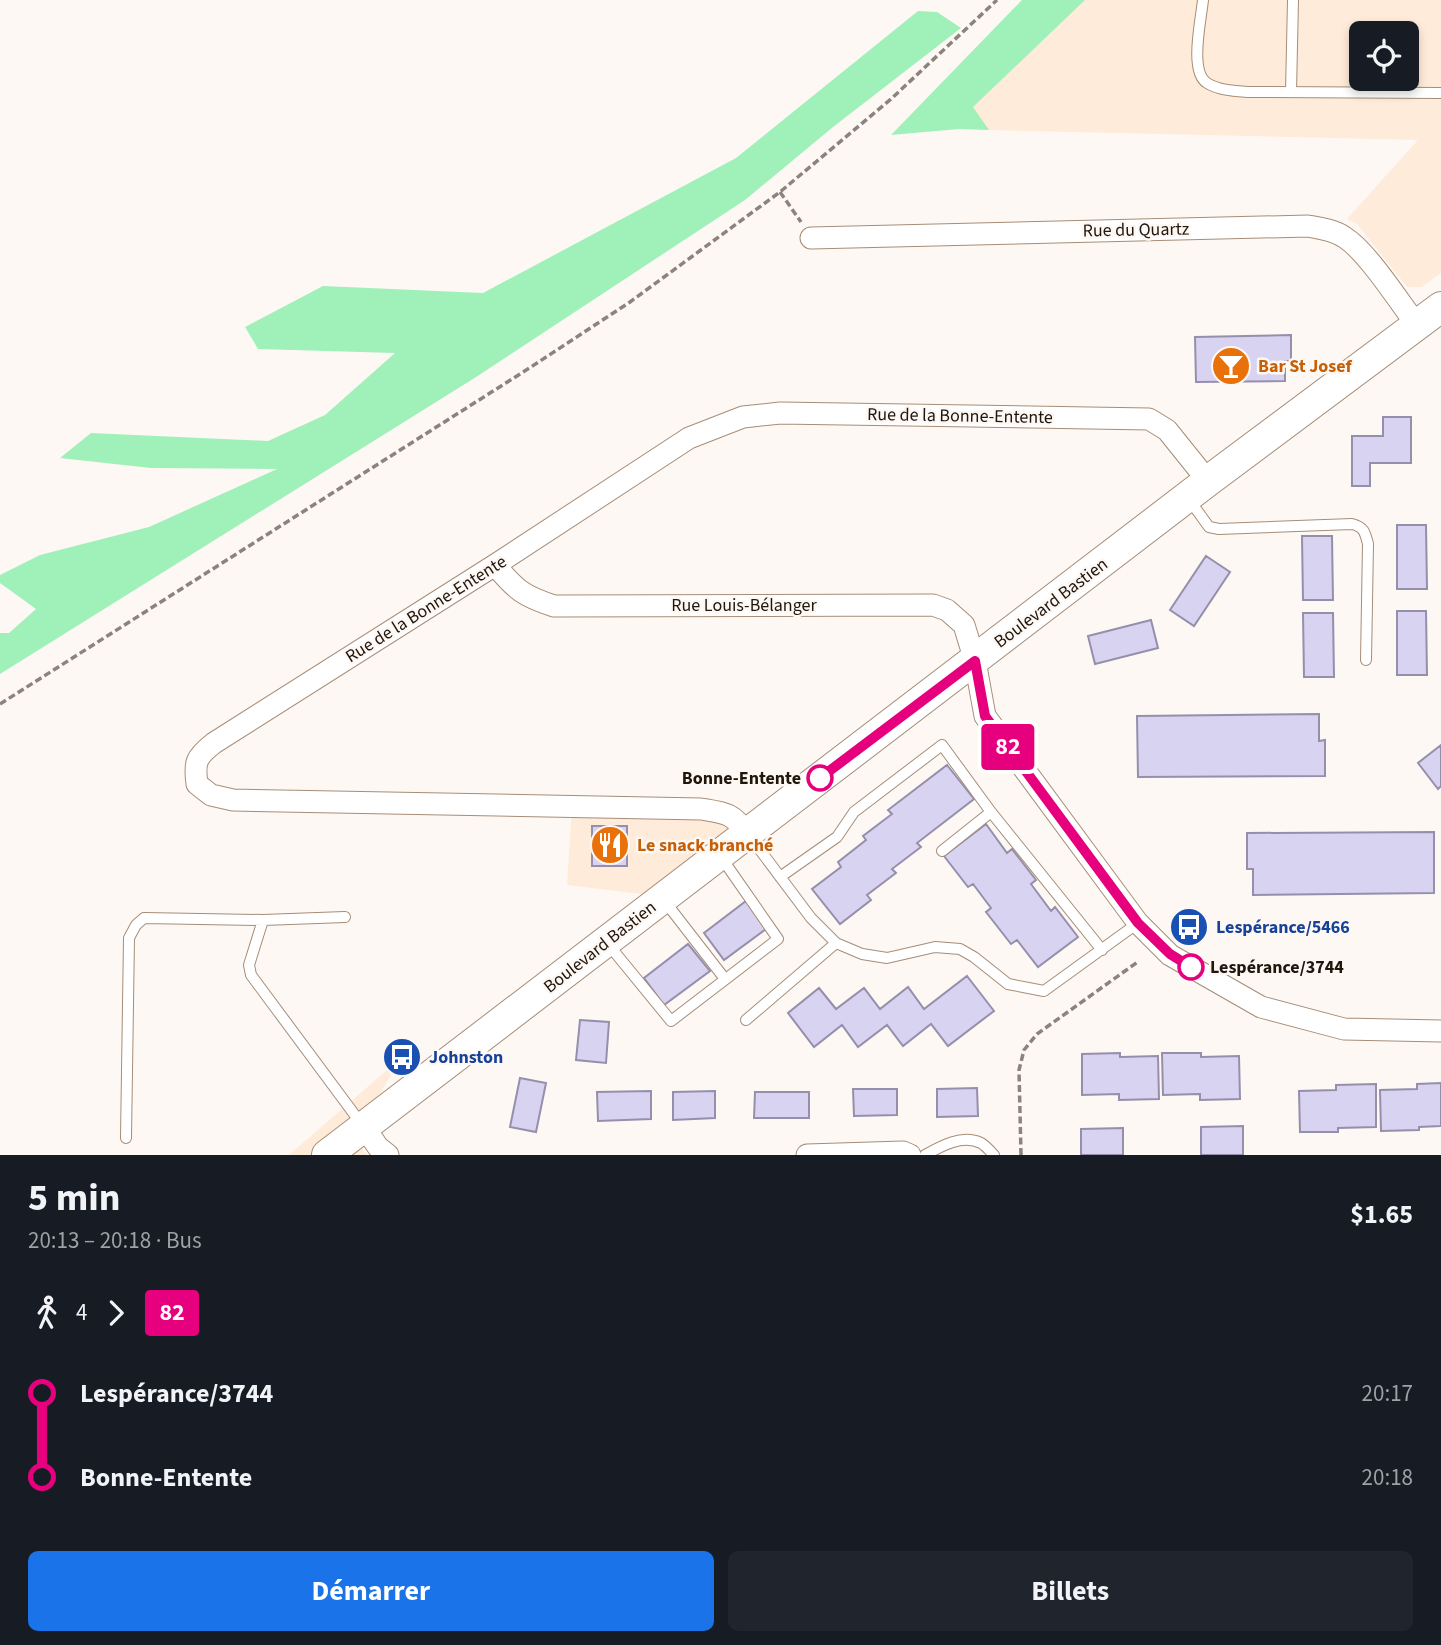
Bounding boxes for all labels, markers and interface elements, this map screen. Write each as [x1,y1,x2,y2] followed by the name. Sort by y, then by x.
[1349,21,1419,91] map controls
[1349,21,1419,91] button: locate
[1082,217,1190,243] street label: Rue du Quartz
[1210,345,1252,387] bar icon: Bar St Josef
[1258,354,1352,379] place label: Bar St Josef
[867,402,1053,430] street label: Rue de la Bonne-Entente
[341,549,511,669] street label: Rue de la Bonne-Entente
[989,552,1113,654] street label: Boulevard Bastien
[671,593,817,618] street label: Rue Louis-Bélanger
[976,724,1040,770] line badge: 82
[995,729,1021,764] text: 82
[807,765,833,791] marker: Bonne-Entente
[682,766,801,791] place label: Bonne-Entente
[589,824,631,866] restaurant icon: Le snack branché
[637,833,773,858] place label: Le snack branché
[538,895,662,999] street label: Boulevard Bastien
[1168,906,1210,948] bus stop icon: Lespérance/5466
[1216,915,1350,940] place label: Lespérance/5466
[1178,954,1204,980] marker: Lespérance/3744
[1210,955,1344,980] place label: Lespérance/3744
[381,1036,423,1078] bus stop icon: Johnston
[429,1045,503,1070] place label: Johnston
[28,1171,120,1225] text: 5 min
[1350,1196,1413,1233] text: $1.65
[28,1224,202,1257] text: 20:13 – 20:18 · Bus
[28,1294,66,1332] icon: walk
[97,1294,135,1332] icon: forward
[159,1295,185,1330] text: 82
[76,1296,87,1329] text: 4
[80,1375,273,1412] text: Lespérance/3744
[1362,1377,1413,1410] text: 20:17
[80,1459,252,1496] text: Bonne-Entente
[1362,1461,1413,1494] text: 20:18
[28,1551,714,1631] button: Démarrer
[728,1551,1413,1631] button: Billets

